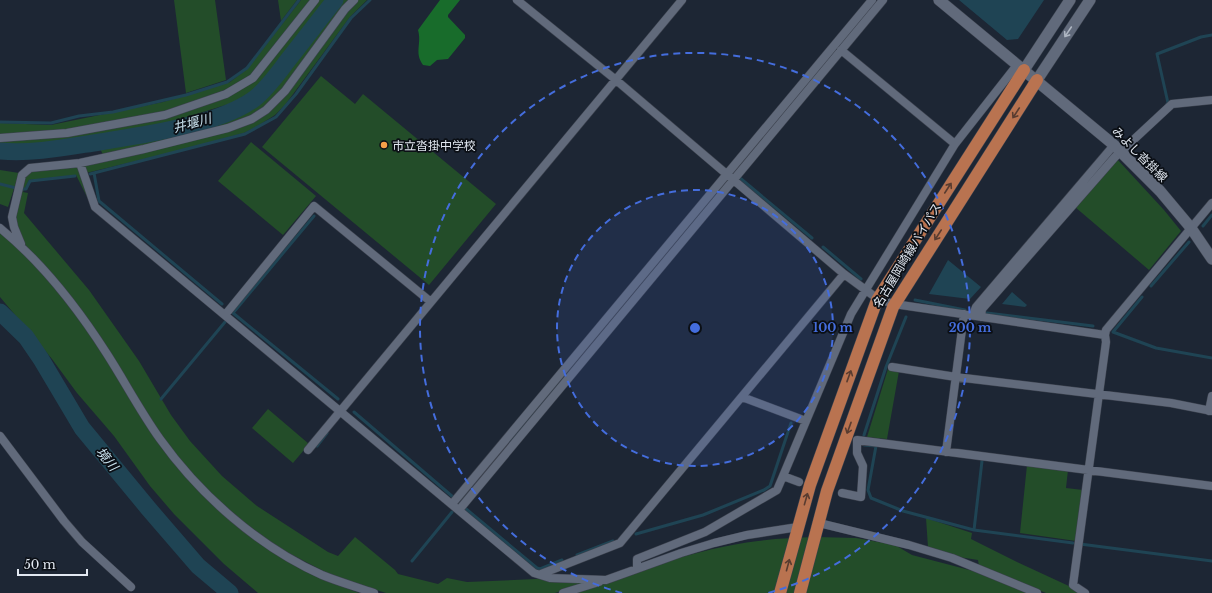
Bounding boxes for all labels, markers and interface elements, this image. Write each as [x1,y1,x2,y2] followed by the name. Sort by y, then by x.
[1064,27,1072,38] one-way arrow
[1012,107,1020,118] one-way arrow
[171,109,215,136] water label: 井堰川
[1109,123,1171,185] street label: みよし沓掛線
[392,138,476,153] place label: 市立沓掛中学校
[379,140,389,150] marker: 市立沓掛中学校
[945,182,953,194] one-way arrow
[870,200,944,310] street label: 名古屋岡崎線バイパス
[934,229,942,241] one-way arrow
[813,320,854,335] text: 100 m
[949,320,992,335] text: 200 m
[688,321,702,335] centre of rings
[846,371,854,383] one-way arrow
[845,421,853,433] one-way arrow
[92,444,123,476] water label: 境川
[803,493,810,506] one-way arrow
[18,551,87,577] scale bar
[24,557,56,572] text: 50 m
[785,558,792,571] one-way arrow

